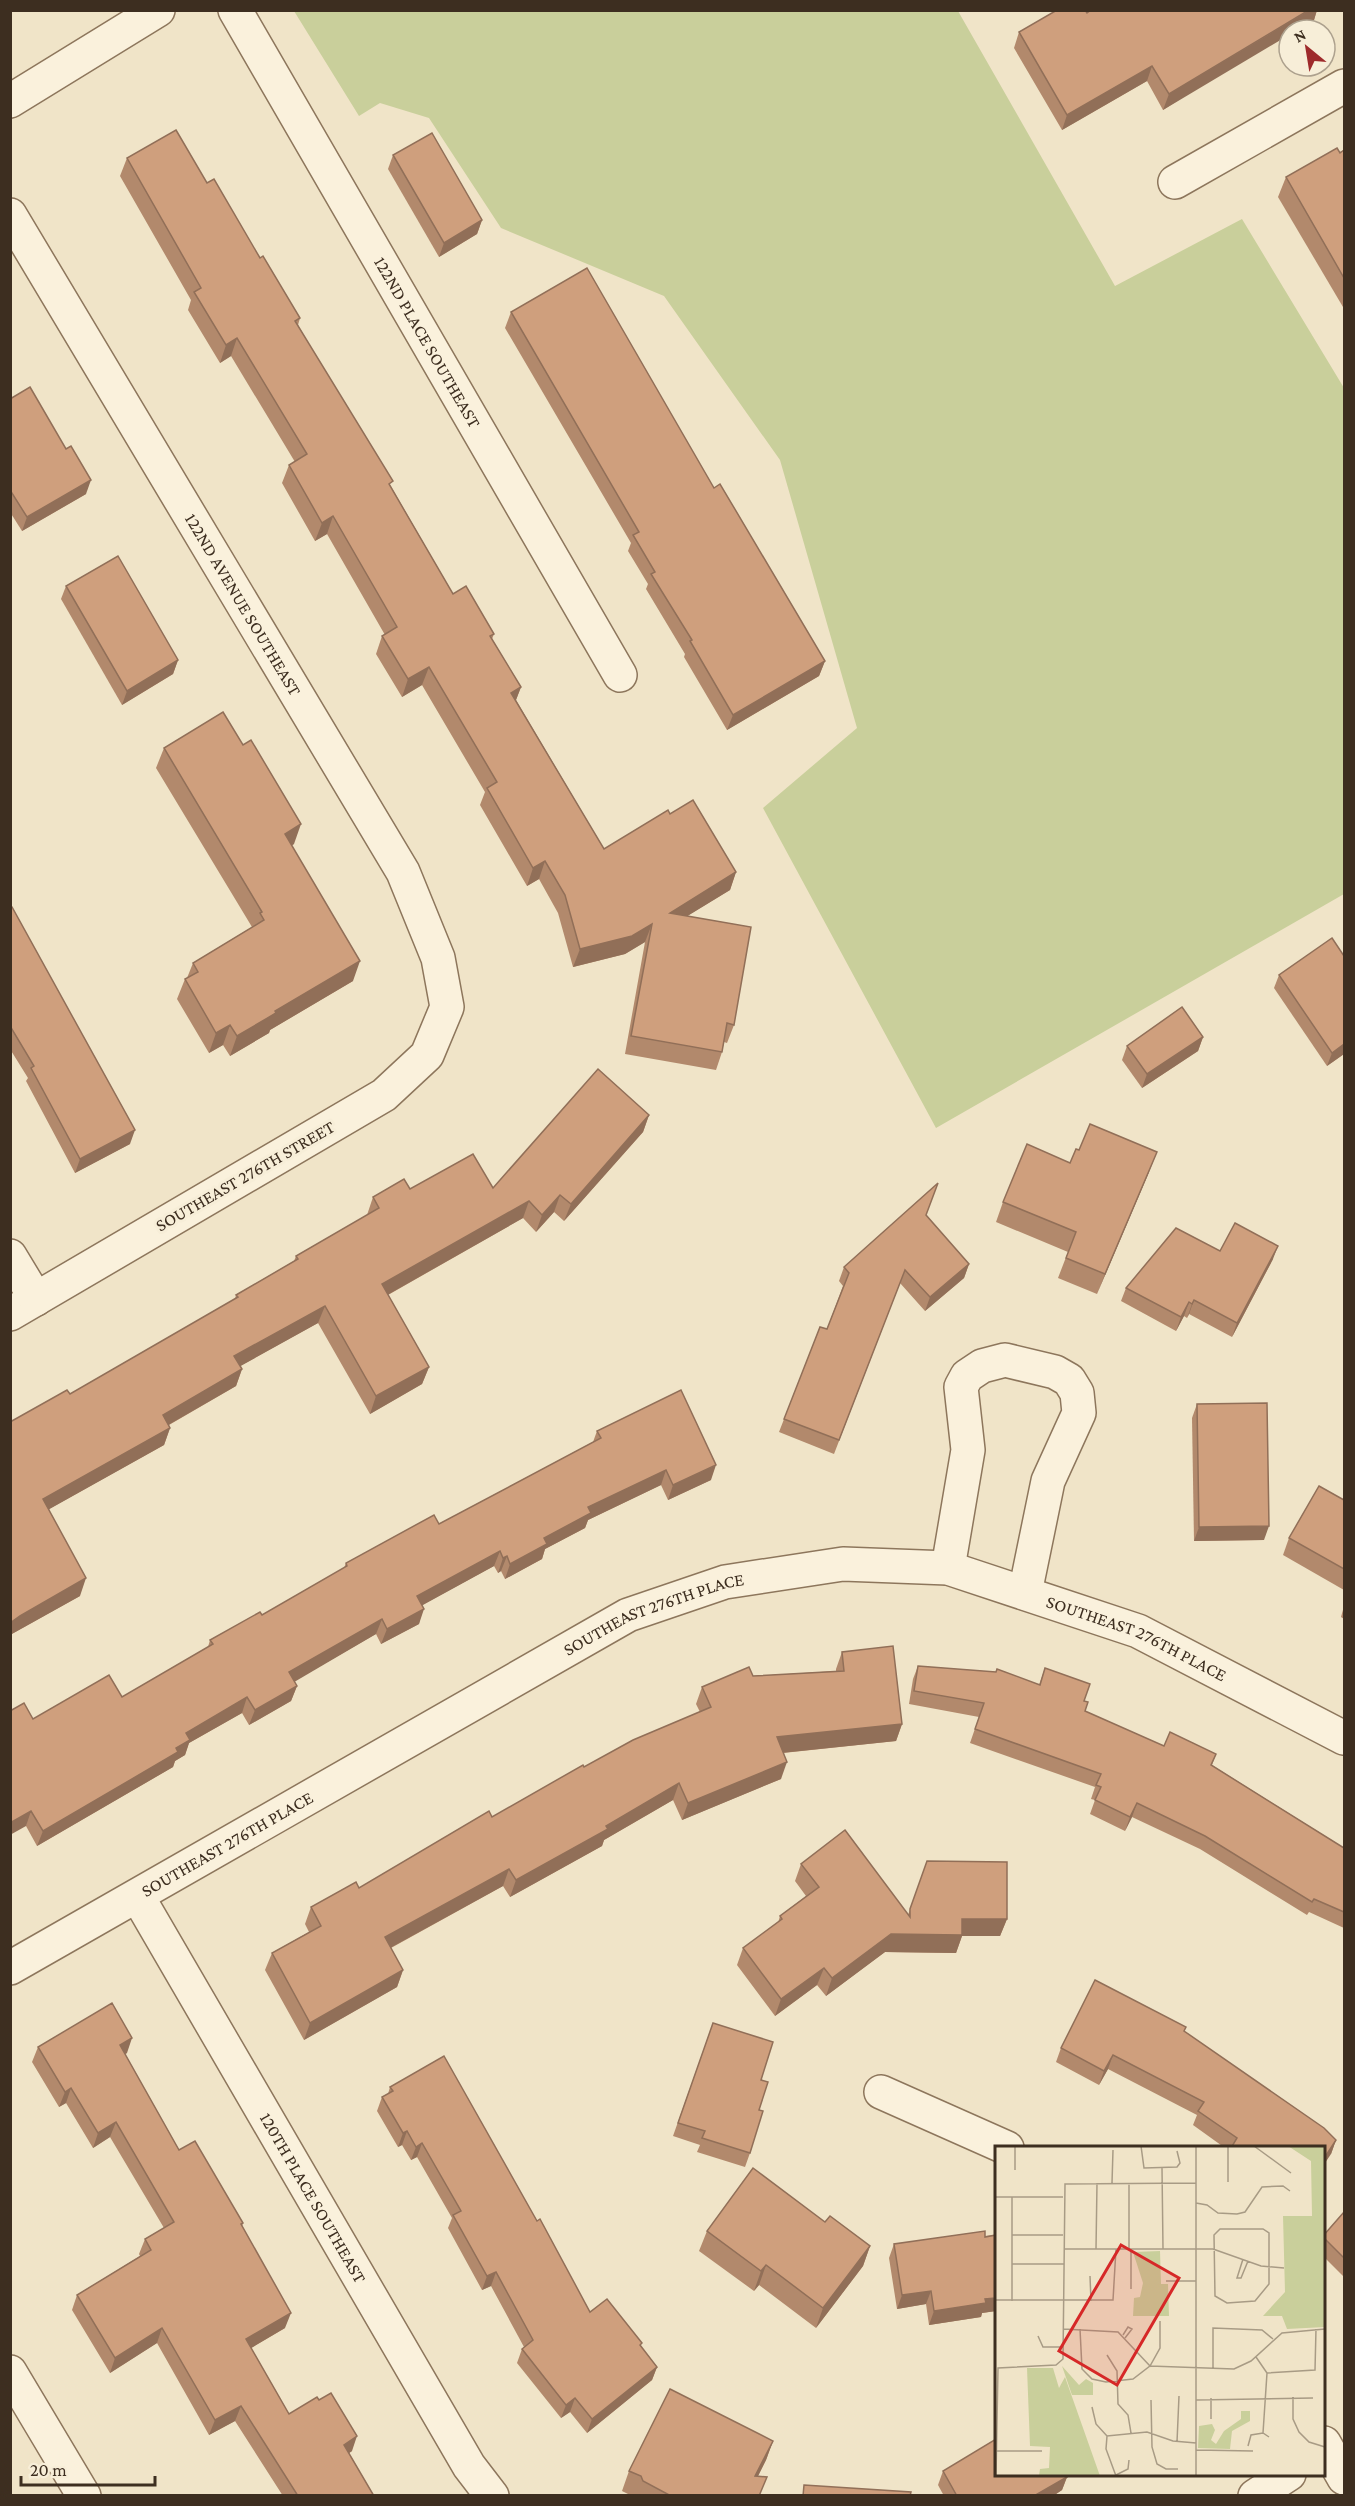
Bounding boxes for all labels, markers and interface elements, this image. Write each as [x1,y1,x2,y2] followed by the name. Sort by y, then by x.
[1277,18,1337,78] north arrow
[1291,25,1309,46] text: N
[370,253,485,432] street label: 122ND PLACE SOUTHEAST
[181,510,305,700] street label: 122ND AVENUE SOUTHEAST
[152,1116,338,1235] street label: SOUTHEAST 276TH STREET
[560,1569,745,1660] street label: SOUTHEAST 276TH PLACE
[1044,1591,1230,1685] street label: SOUTHEAST 276TH PLACE
[138,1787,317,1901] street label: SOUTHEAST 276TH PLACE
[256,2109,370,2287] street label: 120TH PLACE SOUTHEAST
[995,2146,1325,2476] inset map
[21,2449,154,2487] scale bar
[30,2460,67,2480] text: 20 m

